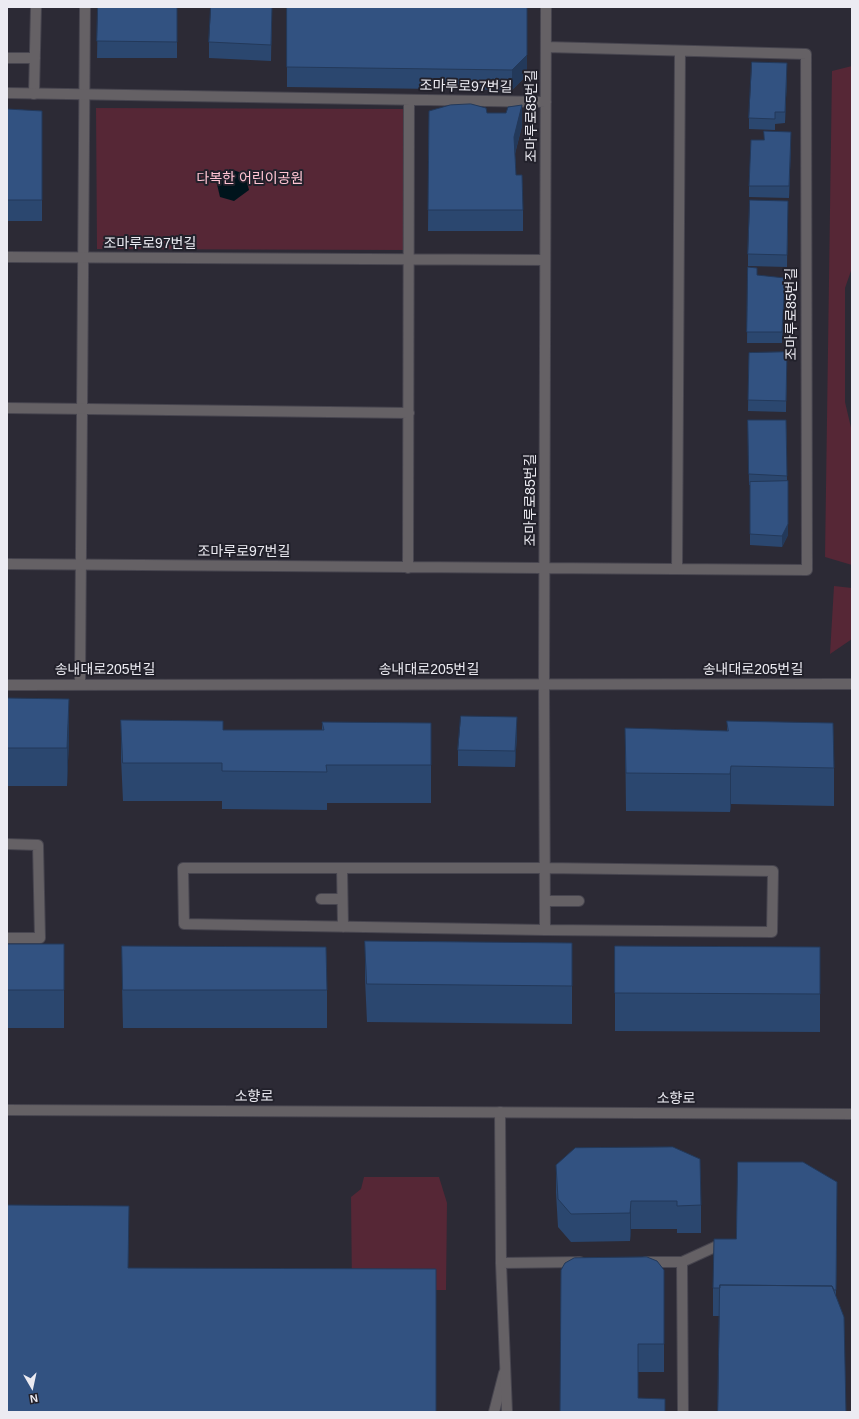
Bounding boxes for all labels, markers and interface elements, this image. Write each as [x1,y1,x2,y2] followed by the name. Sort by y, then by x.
[524,70,540,162] street label: 조마루로85번길
[419,78,513,96] street label: 조마루로97번길
[197,171,303,187] park label: 다복한 어린이공원
[104,236,196,252] street label: 조마루로97번길
[784,268,800,360] street label: 조마루로85번길
[523,454,539,546] street label: 조마루로85번길
[198,544,290,560] street label: 조마루로97번길
[55,662,155,678] street label: 송내대로205번길
[379,662,479,678] street label: 송내대로205번길
[703,662,803,678] street label: 송내대로205번길
[235,1089,273,1105] street label: 소향로
[657,1091,695,1107] street label: 소향로
[12,1367,52,1407] north arrow
[29,1392,39,1405] text: N

